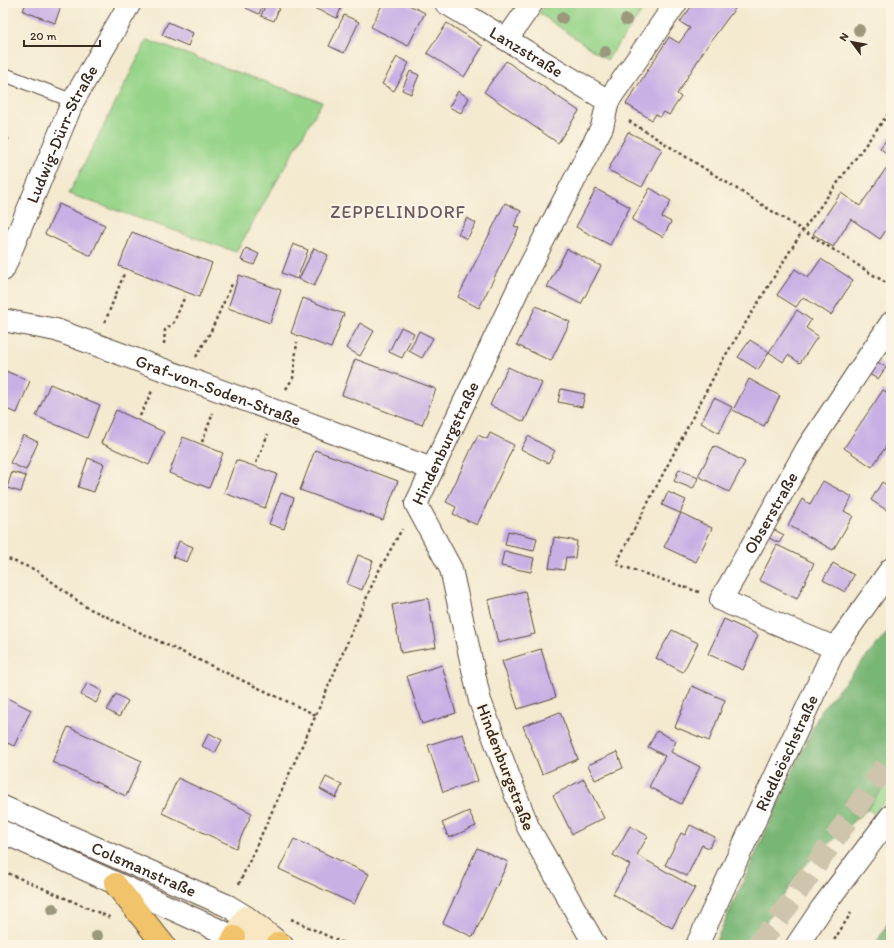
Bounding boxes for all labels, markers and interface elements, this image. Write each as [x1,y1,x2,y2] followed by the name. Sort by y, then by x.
[24,22,100,48] scale bar
[486,22,567,82] street label: Lanzstraße
[832,22,872,62] north arrow
[30,29,57,43] text: 20 m
[836,30,851,44] text: N
[22,62,102,206] street label: Ludwig-Dürr-Straße
[330,201,466,223] district label: ZEPPELINDORF
[133,350,304,430] street label: Graf-von-Soden-Straße
[407,378,483,508] street label: Hindenburgstraße
[739,468,802,557] street label: Obserstraße
[751,691,822,814] street label: Riedleöschstraße
[473,701,539,833] street label: Hindenburgstraße
[88,837,199,901] street label: Colsmanstraße

